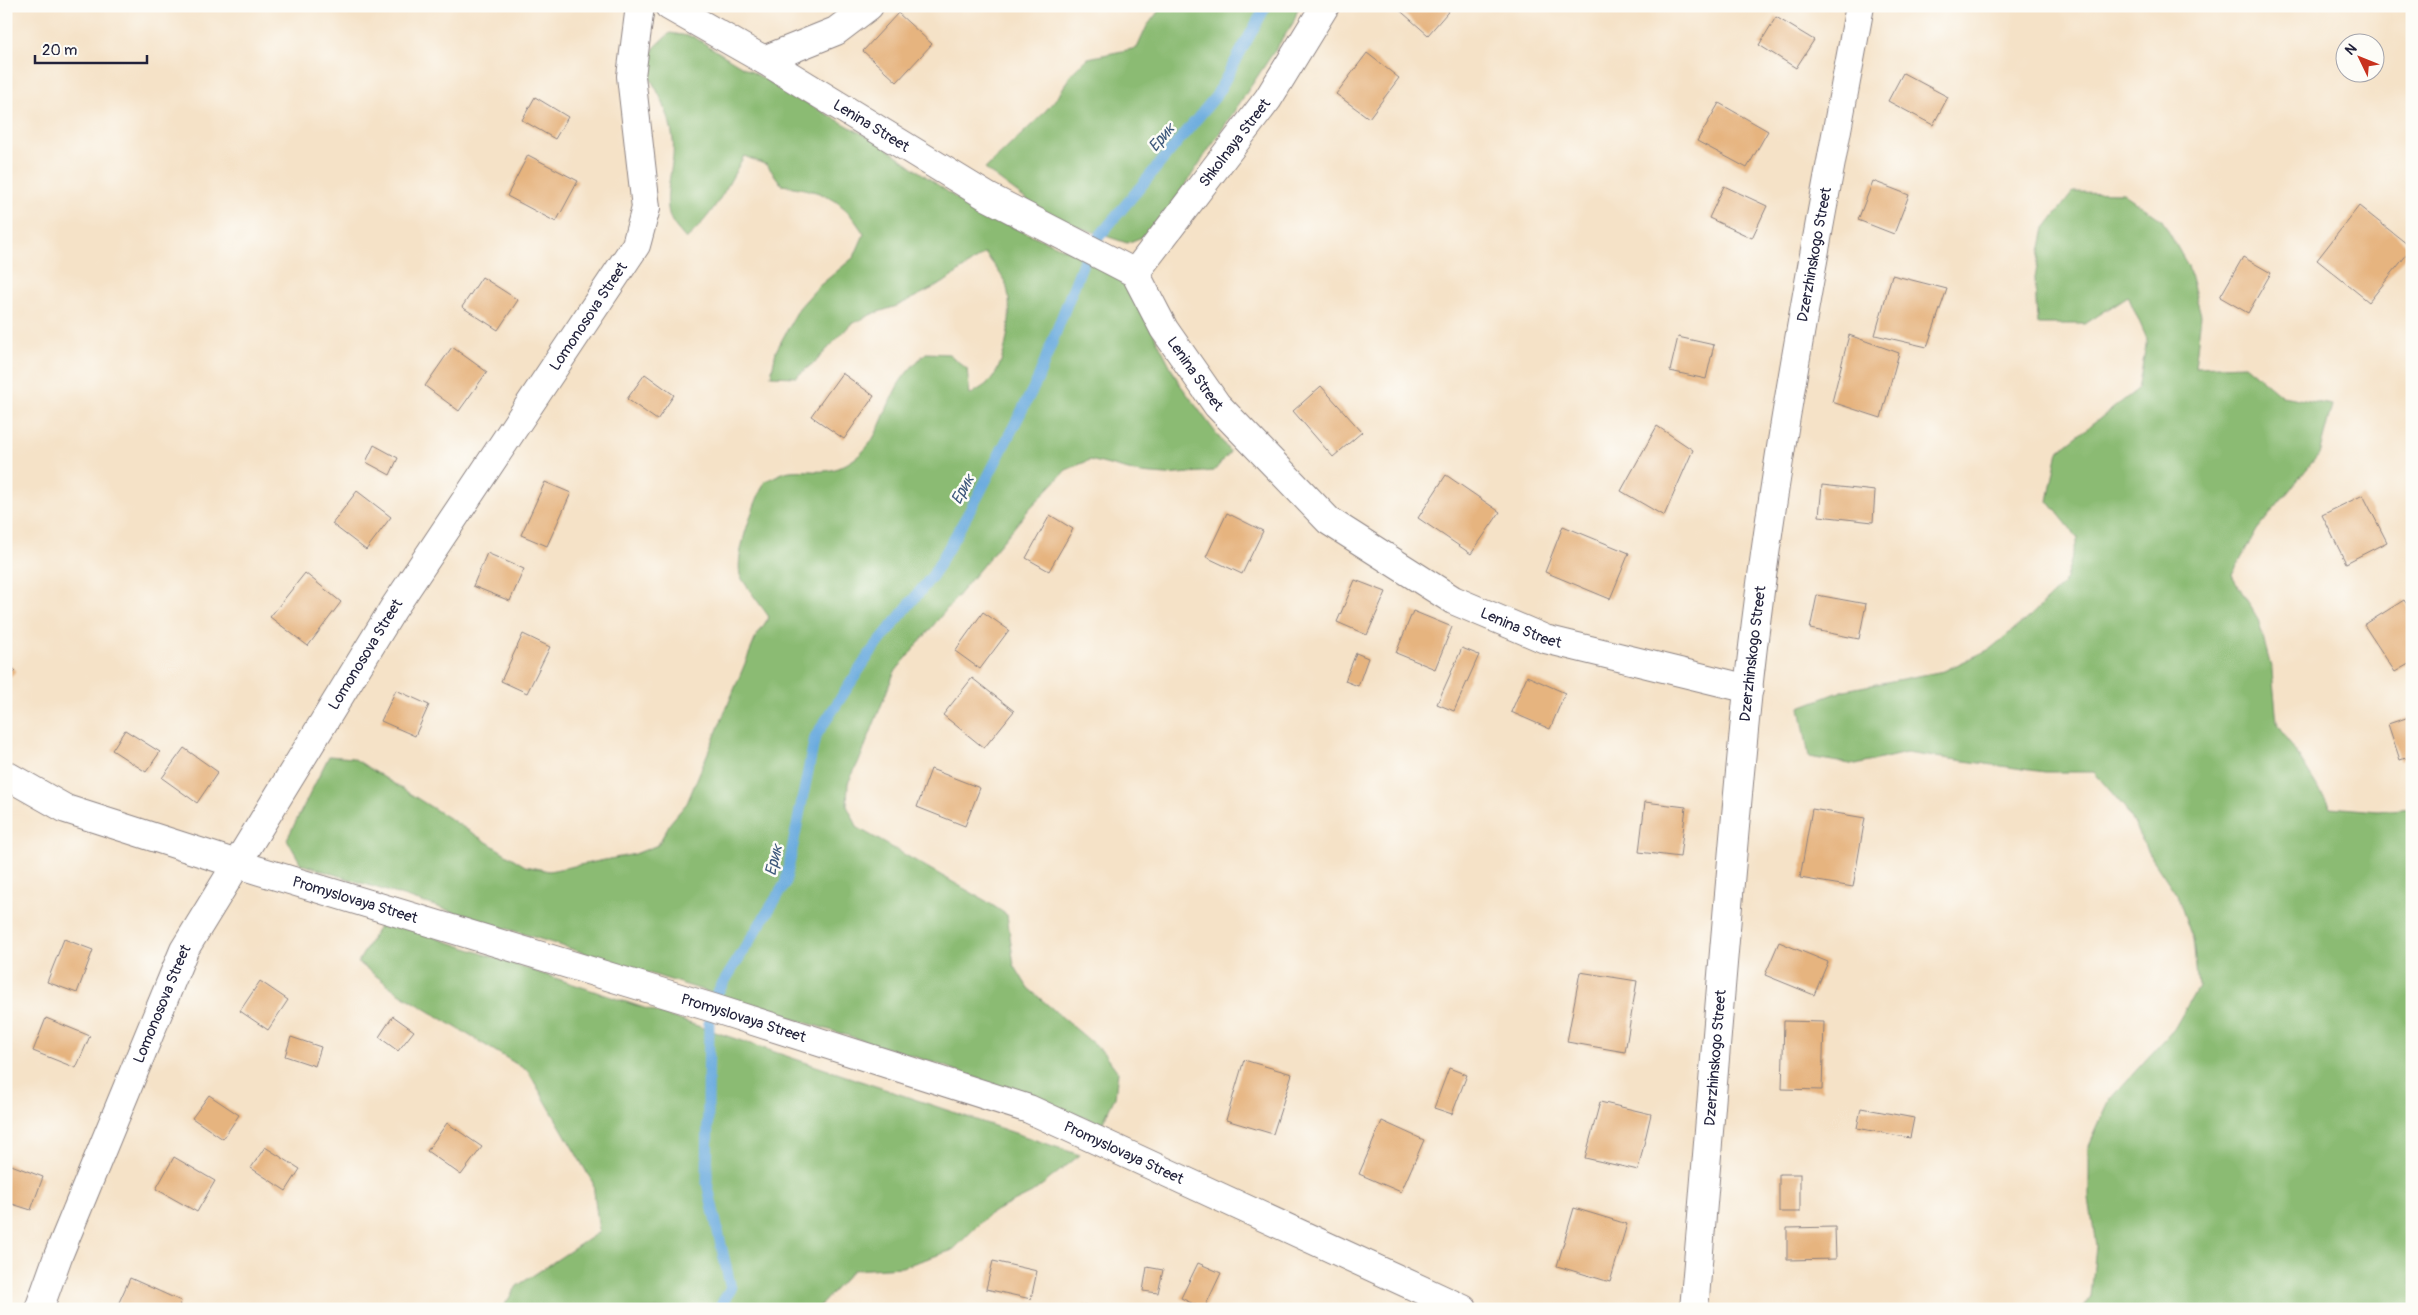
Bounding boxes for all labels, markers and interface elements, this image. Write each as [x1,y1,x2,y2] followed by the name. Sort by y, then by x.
[35,32,148,64] scale bar
[2336,32,2386,82] north arrow
[2341,40,2360,59] text: N
[42,41,77,60] text: 20 m
[1195,94,1275,191] street label: Shkolnaya Street
[829,95,913,157] street label: Lenina Street
[1144,118,1181,156] water label: Ерик
[1793,185,1836,323] street label: Dzerzhinskogo Street
[546,258,632,375] street label: Lomonosova Street
[1162,333,1228,416] street label: Lenina Street
[947,469,980,508] water label: Ерик
[1736,584,1771,722] street label: Dzerzhinskogo Street
[324,595,407,714] street label: Lomonosova Street
[1477,604,1564,653] street label: Lenina Street
[761,841,788,878] water label: Ерик
[290,872,421,928] street label: Promyslovaya Street
[129,940,196,1066] street label: Lomonosova Street
[1700,988,1731,1127] street label: Dzerzhinskogo Street
[679,990,809,1047] street label: Promyslovaya Street
[1061,1117,1187,1189] street label: Promyslovaya Street

